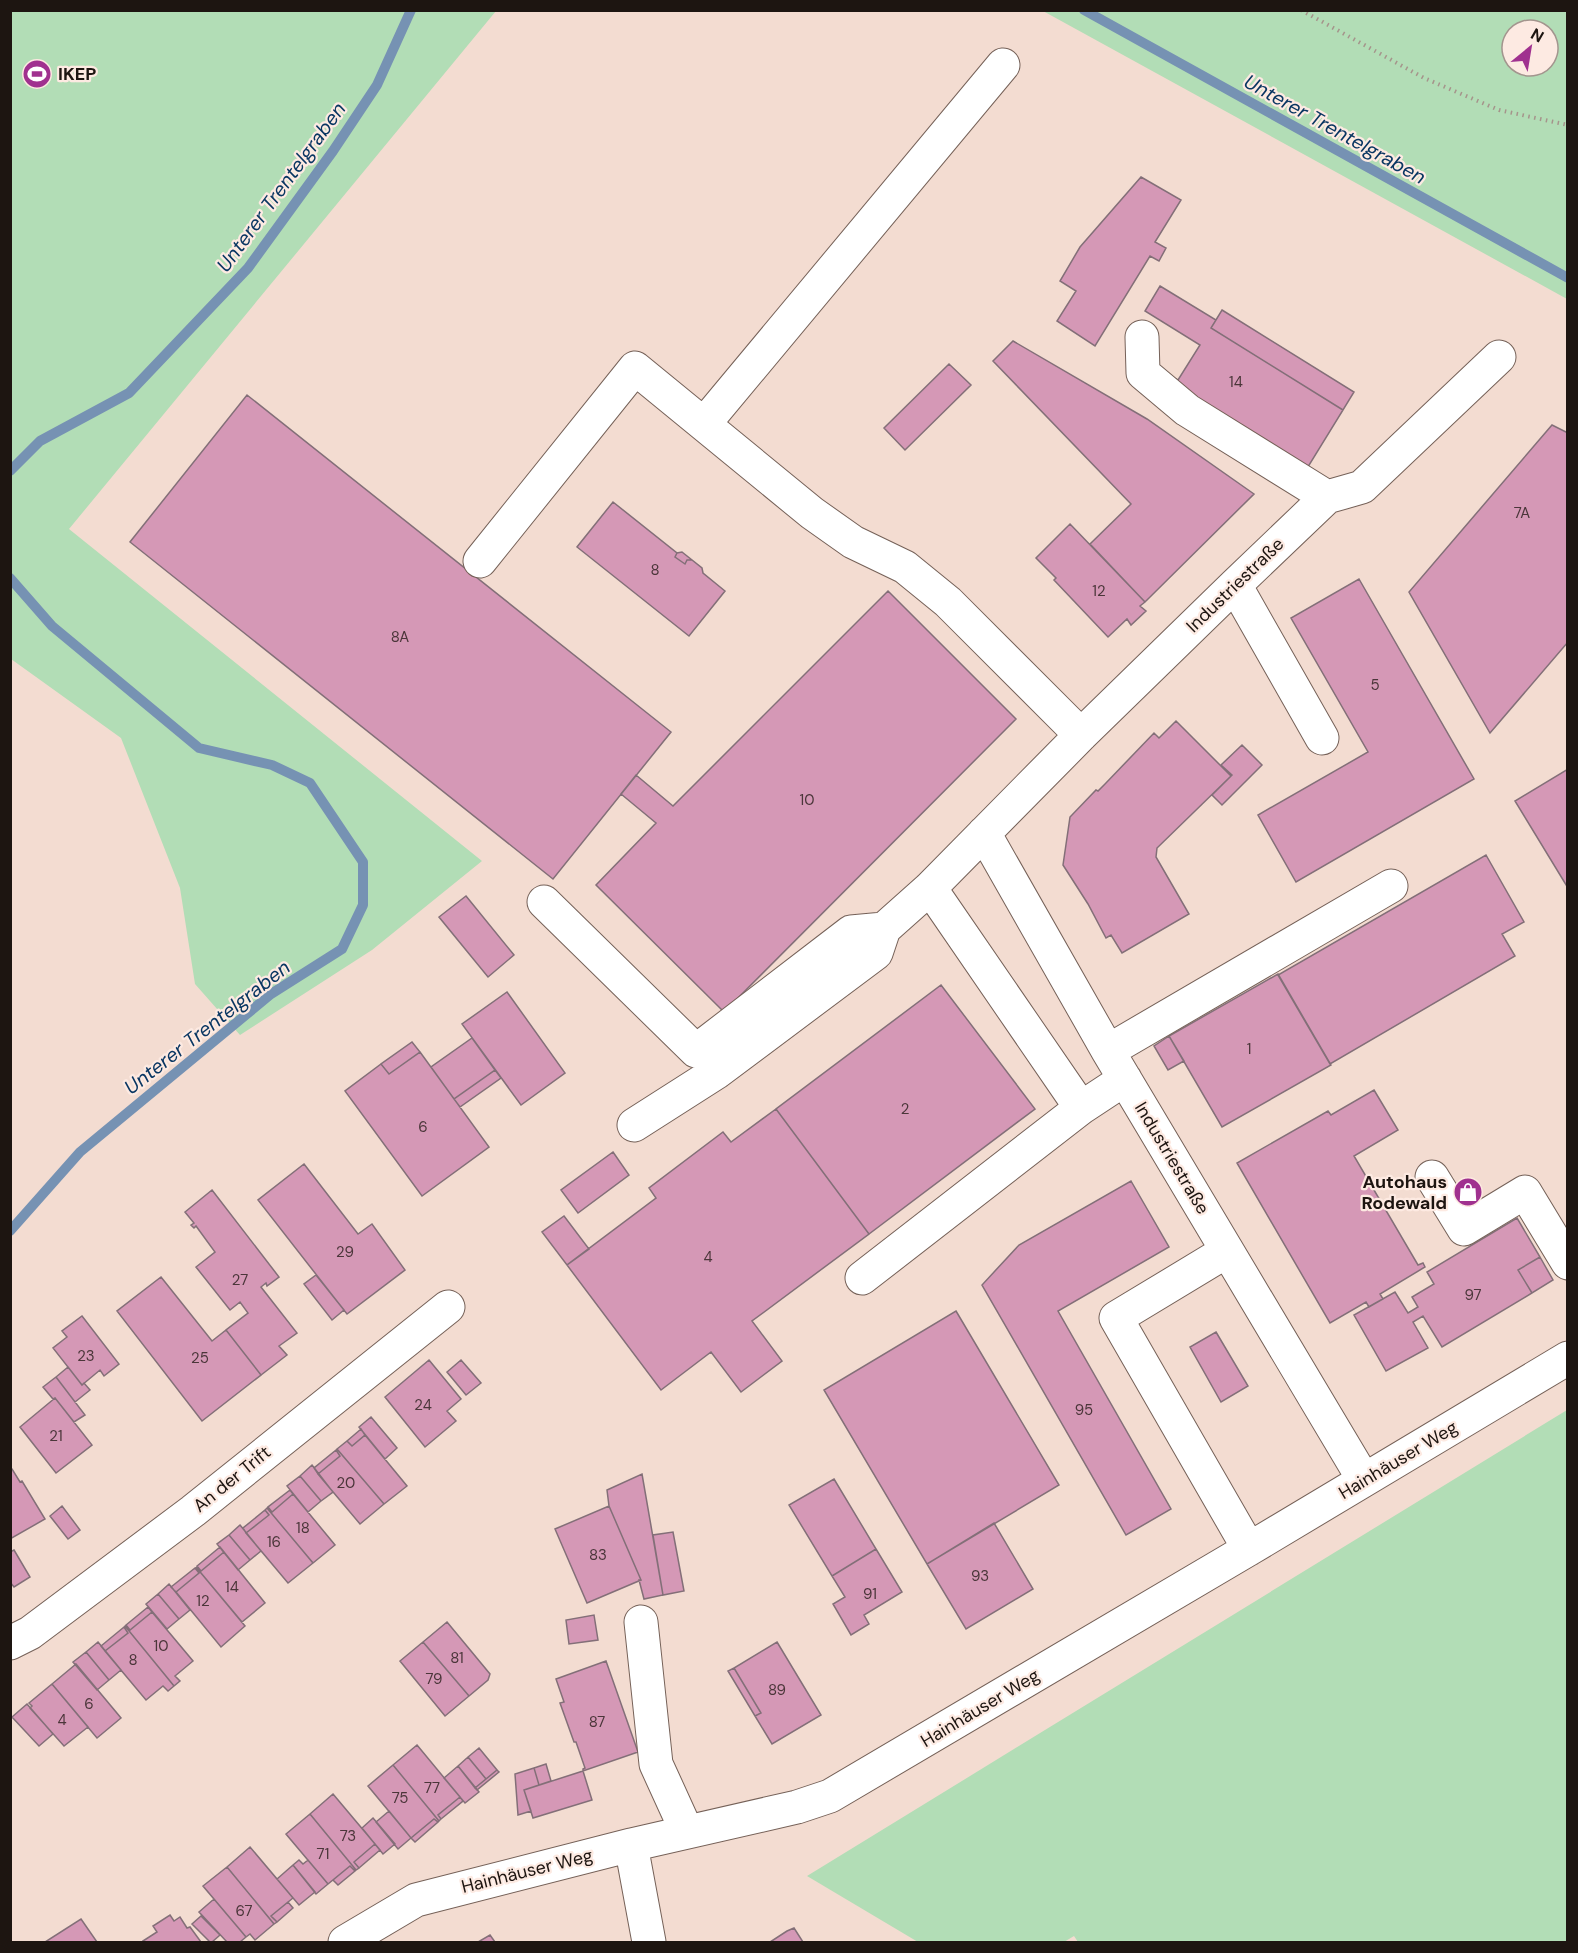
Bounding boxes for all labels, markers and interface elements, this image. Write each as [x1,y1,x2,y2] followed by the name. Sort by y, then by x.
[1500,18,1560,78] north arrow
[1527,23,1548,47] text: N
[21,58,53,90] sports icon: IKEP
[58,62,96,86] place label: IKEP
[1240,68,1430,190] water label: Unterer Trentelgraben
[211,97,351,277] water label: Unterer Trentelgraben
[1229,372,1243,392] house number: 14
[1514,503,1530,523] house number: 7A
[1181,532,1289,638] street label: Industriestraße
[650,560,660,580] house number: 8
[1092,581,1106,601] house number: 12
[391,627,409,647] house number: 8A
[1370,675,1380,695] house number: 5
[800,790,814,810] house number: 10
[119,954,295,1100] water label: Unterer Trentelgraben
[1247,1039,1251,1059] house number: 1
[1129,1097,1215,1219] street label: Industriestraße
[901,1099,909,1119] house number: 2
[418,1117,428,1137] house number: 6
[1362,1170,1447,1215] place label: Autohaus Rodewald
[1452,1176,1484,1208] shop icon: Autohaus Rodewald
[336,1242,354,1262] house number: 29
[703,1247,713,1267] house number: 4
[232,1270,248,1290] house number: 27
[1464,1285,1482,1305] house number: 97
[77,1346,95,1366] house number: 23
[191,1348,209,1368] house number: 25
[414,1395,432,1415] house number: 24
[1075,1400,1093,1420] house number: 95
[1334,1415,1462,1505] street label: Hainhäuser Weg
[49,1426,63,1446] house number: 21
[188,1440,276,1518] street label: An der Trift
[337,1473,355,1493] house number: 20
[296,1518,310,1538] house number: 18
[267,1532,281,1552] house number: 16
[589,1545,607,1565] house number: 83
[971,1566,989,1586] house number: 93
[225,1577,239,1597] house number: 14
[863,1584,877,1604] house number: 91
[196,1591,210,1611] house number: 12
[154,1636,168,1656] house number: 10
[450,1648,464,1668] house number: 81
[128,1650,138,1670] house number: 8
[916,1663,1044,1753] street label: Hainhäuser Weg
[425,1669,443,1689] house number: 79
[768,1680,786,1700] house number: 89
[84,1694,94,1714] house number: 6
[57,1710,67,1730] house number: 4
[589,1712,605,1732] house number: 87
[424,1778,440,1798] house number: 77
[392,1788,408,1808] house number: 75
[340,1826,356,1846] house number: 73
[459,1843,595,1899] street label: Hainhäuser Weg
[317,1844,329,1864] house number: 71
[235,1901,253,1921] house number: 67

